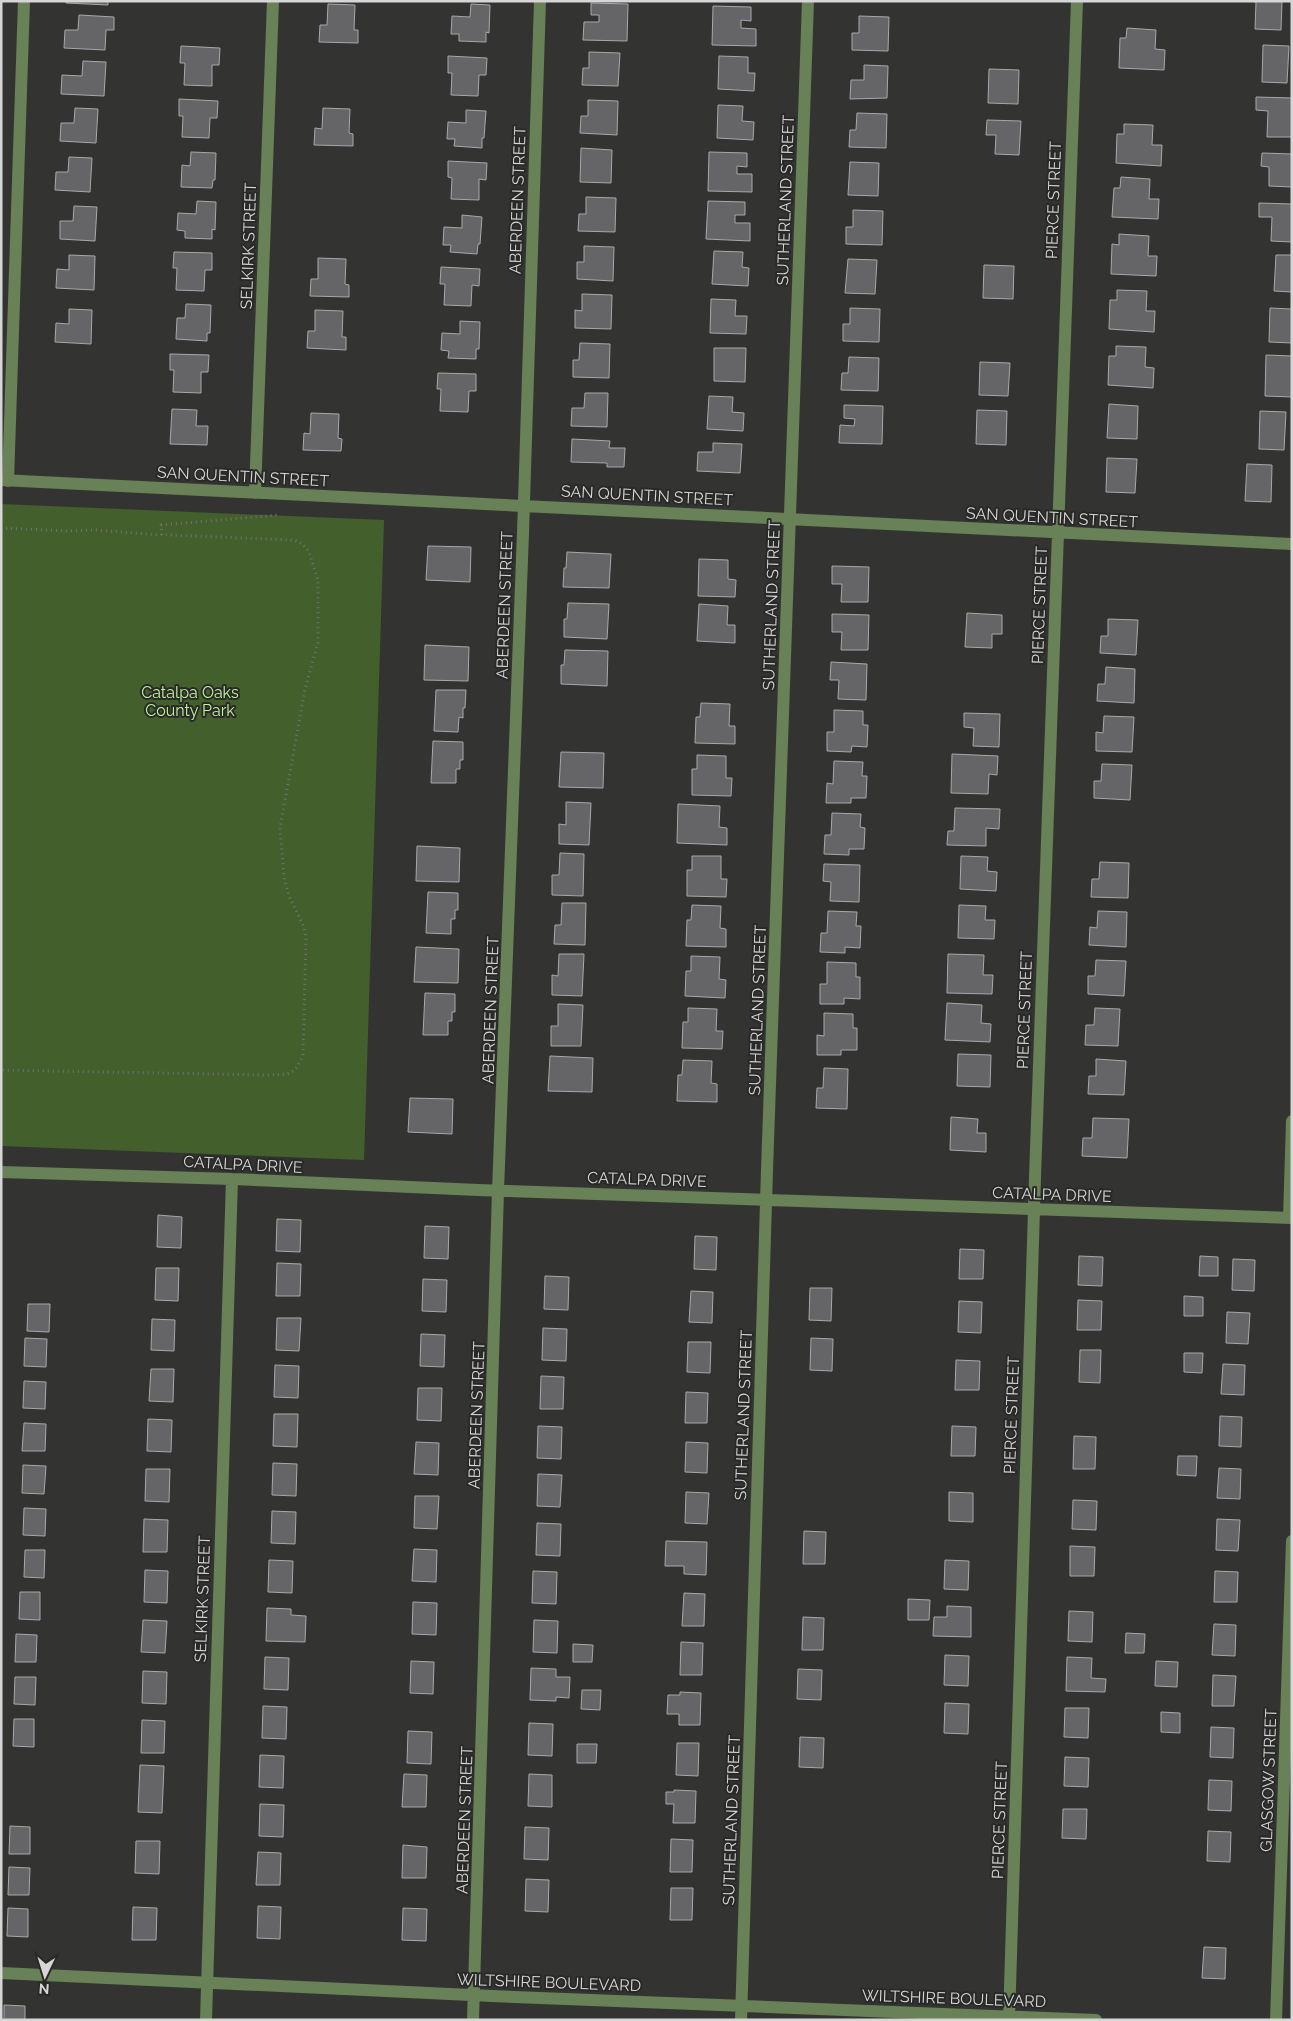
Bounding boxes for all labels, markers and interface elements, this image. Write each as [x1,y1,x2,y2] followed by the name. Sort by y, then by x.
[773,114,798,286] street label: SUTHERLAND STREET
[505,125,530,274] street label: ABERDEEN STREET
[1042,140,1065,259] street label: PIERCE STREET
[237,182,260,310] street label: SELKIRK STREET
[156,463,330,491] street label: SAN QUENTIN STREET
[560,482,734,510] street label: SAN QUENTIN STREET
[965,504,1139,532] street label: SAN QUENTIN STREET
[759,519,784,691] street label: SUTHERLAND STREET
[492,530,517,679] street label: ABERDEEN STREET
[1028,545,1051,664] street label: PIERCE STREET
[141,683,239,720] park label: Catalpa Oaks County Park
[745,924,770,1096] street label: SUTHERLAND STREET
[478,935,503,1084] street label: ABERDEEN STREET
[1013,950,1036,1069] street label: PIERCE STREET
[183,1152,303,1177] street label: CATALPA DRIVE
[587,1168,707,1191] street label: CATALPA DRIVE
[992,1183,1112,1206] street label: CATALPA DRIVE
[731,1329,756,1501] street label: SUTHERLAND STREET
[464,1340,489,1489] street label: ABERDEEN STREET
[1000,1355,1023,1474] street label: PIERCE STREET
[191,1535,214,1663] street label: SELKIRK STREET
[1256,1708,1281,1852] street label: GLASGOW STREET
[719,1734,744,1906] street label: SUTHERLAND STREET
[452,1745,477,1894] street label: ABERDEEN STREET
[988,1760,1011,1879] street label: PIERCE STREET
[20,1951,70,2001] north arrow
[457,1970,641,1995] street label: WILTSHIRE BOULEVARD
[38,1981,50,1997] text: N
[862,1986,1046,2011] street label: WILTSHIRE BOULEVARD

